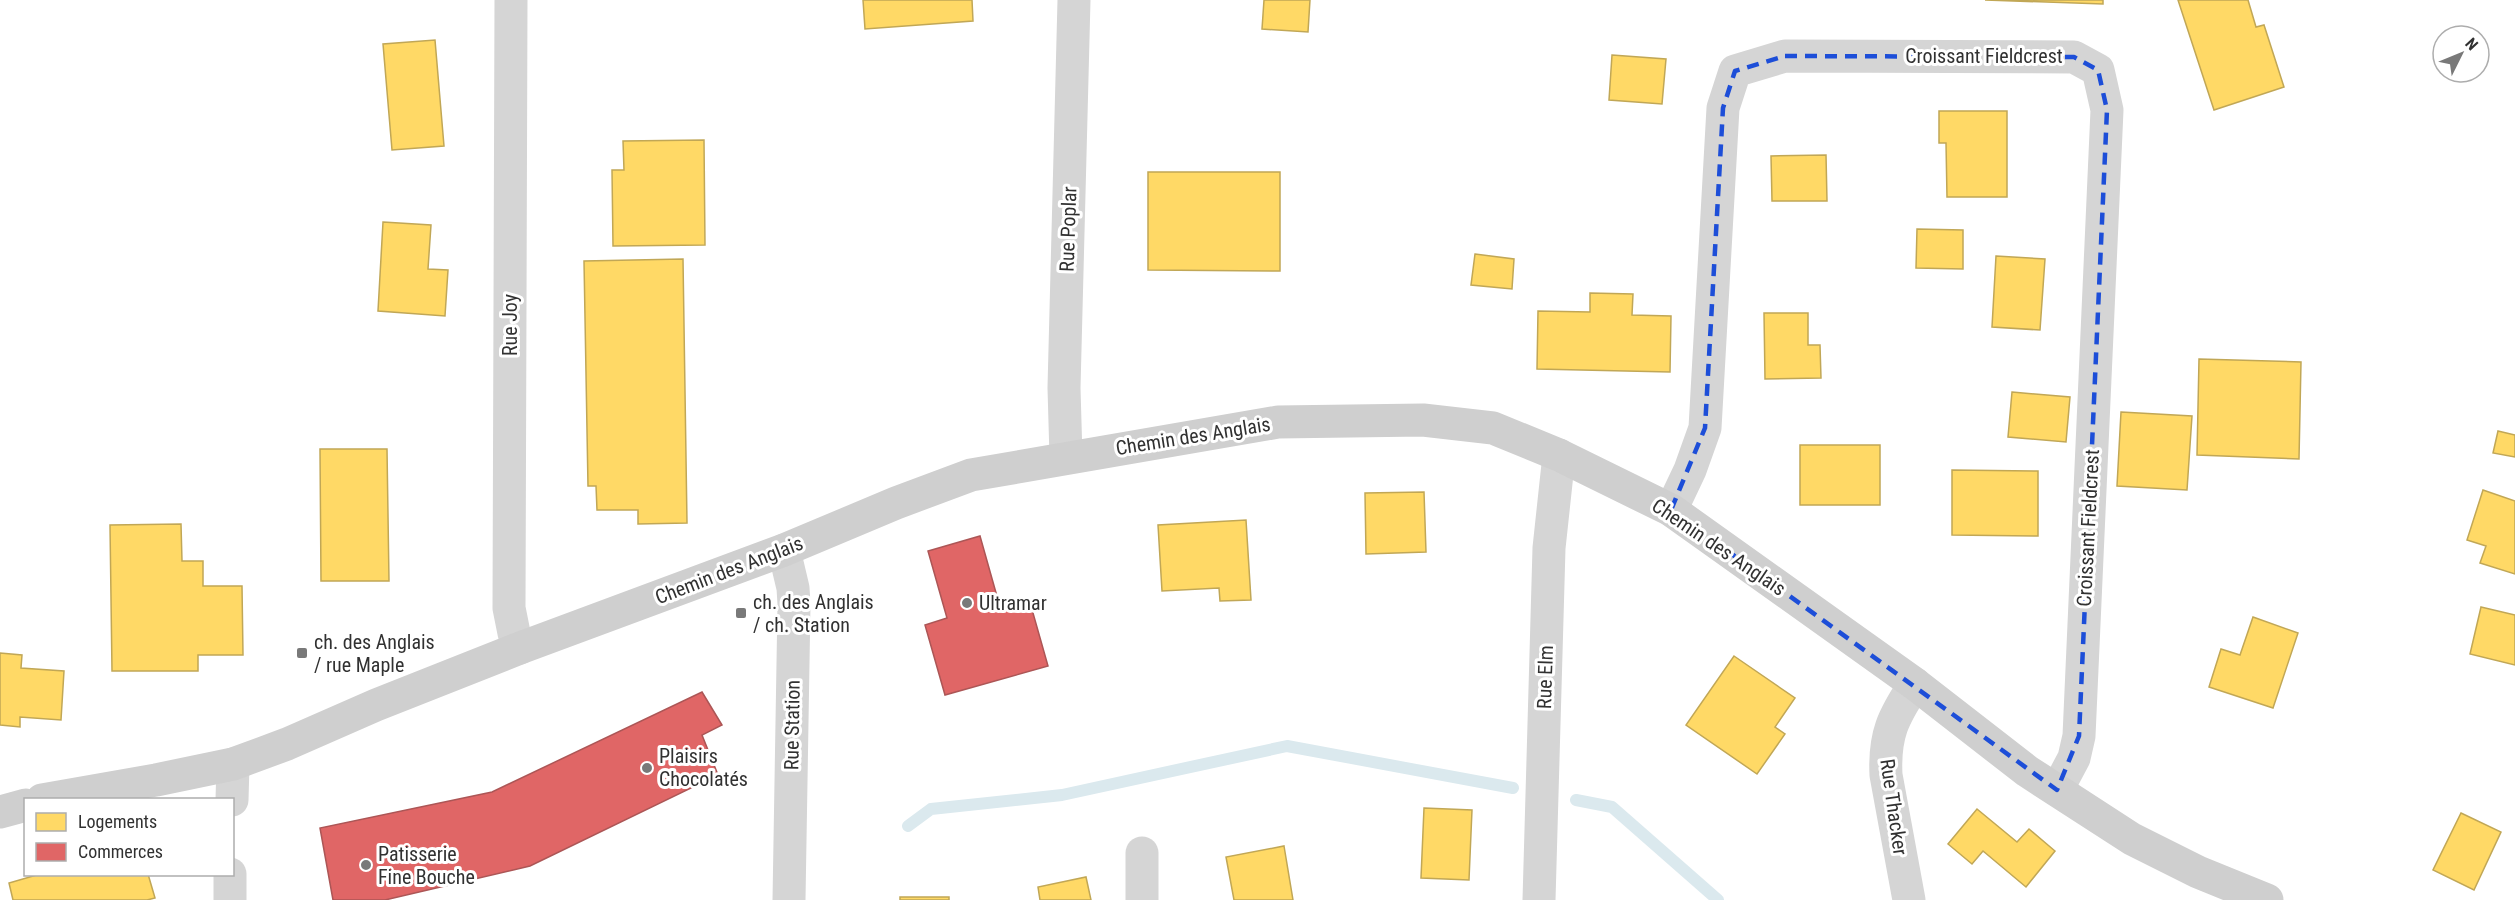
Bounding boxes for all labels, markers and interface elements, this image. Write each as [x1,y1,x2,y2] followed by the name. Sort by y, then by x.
[2431,24,2491,84] north arrow
[2461,34,2482,54] text: N
[1905,44,2063,68] street label: Croissant Fieldcrest
[1055,186,1081,272] street label: Rue Poplar
[498,294,522,356] street label: Rue Joy
[1114,412,1272,460] street label: Chemin des Anglais
[2072,449,2104,607] street label: Croissant Fieldcrest
[1648,493,1790,601] street label: Chemin des Anglais
[652,531,806,609] street label: Chemin des Anglais
[753,590,874,637] place label: ch. des Anglais / ch. Station
[979,591,1047,615] place label: Ultramar
[960,596,974,610] marker: Ultramar
[734,606,748,620] marker: ch. des Anglais / ch. Station
[314,630,435,677] place label: ch. des Anglais / rue Maple
[1532,645,1558,709] street label: Rue Elm
[295,646,309,660] marker: ch. des Anglais / rue Maple
[779,680,805,770] street label: Rue Station
[659,744,748,791] place label: Plaisirs Chocolatés
[1875,757,1913,857] street label: Rue Thacker
[640,761,654,775] marker: Plaisirs Chocolatés
[24,798,234,876] legend
[78,811,157,832] text: Logements
[78,841,163,862] text: Commerces
[378,842,475,889] place label: Patisserie Fine Bouche
[359,858,373,872] marker: Patisserie Fine Bouche

